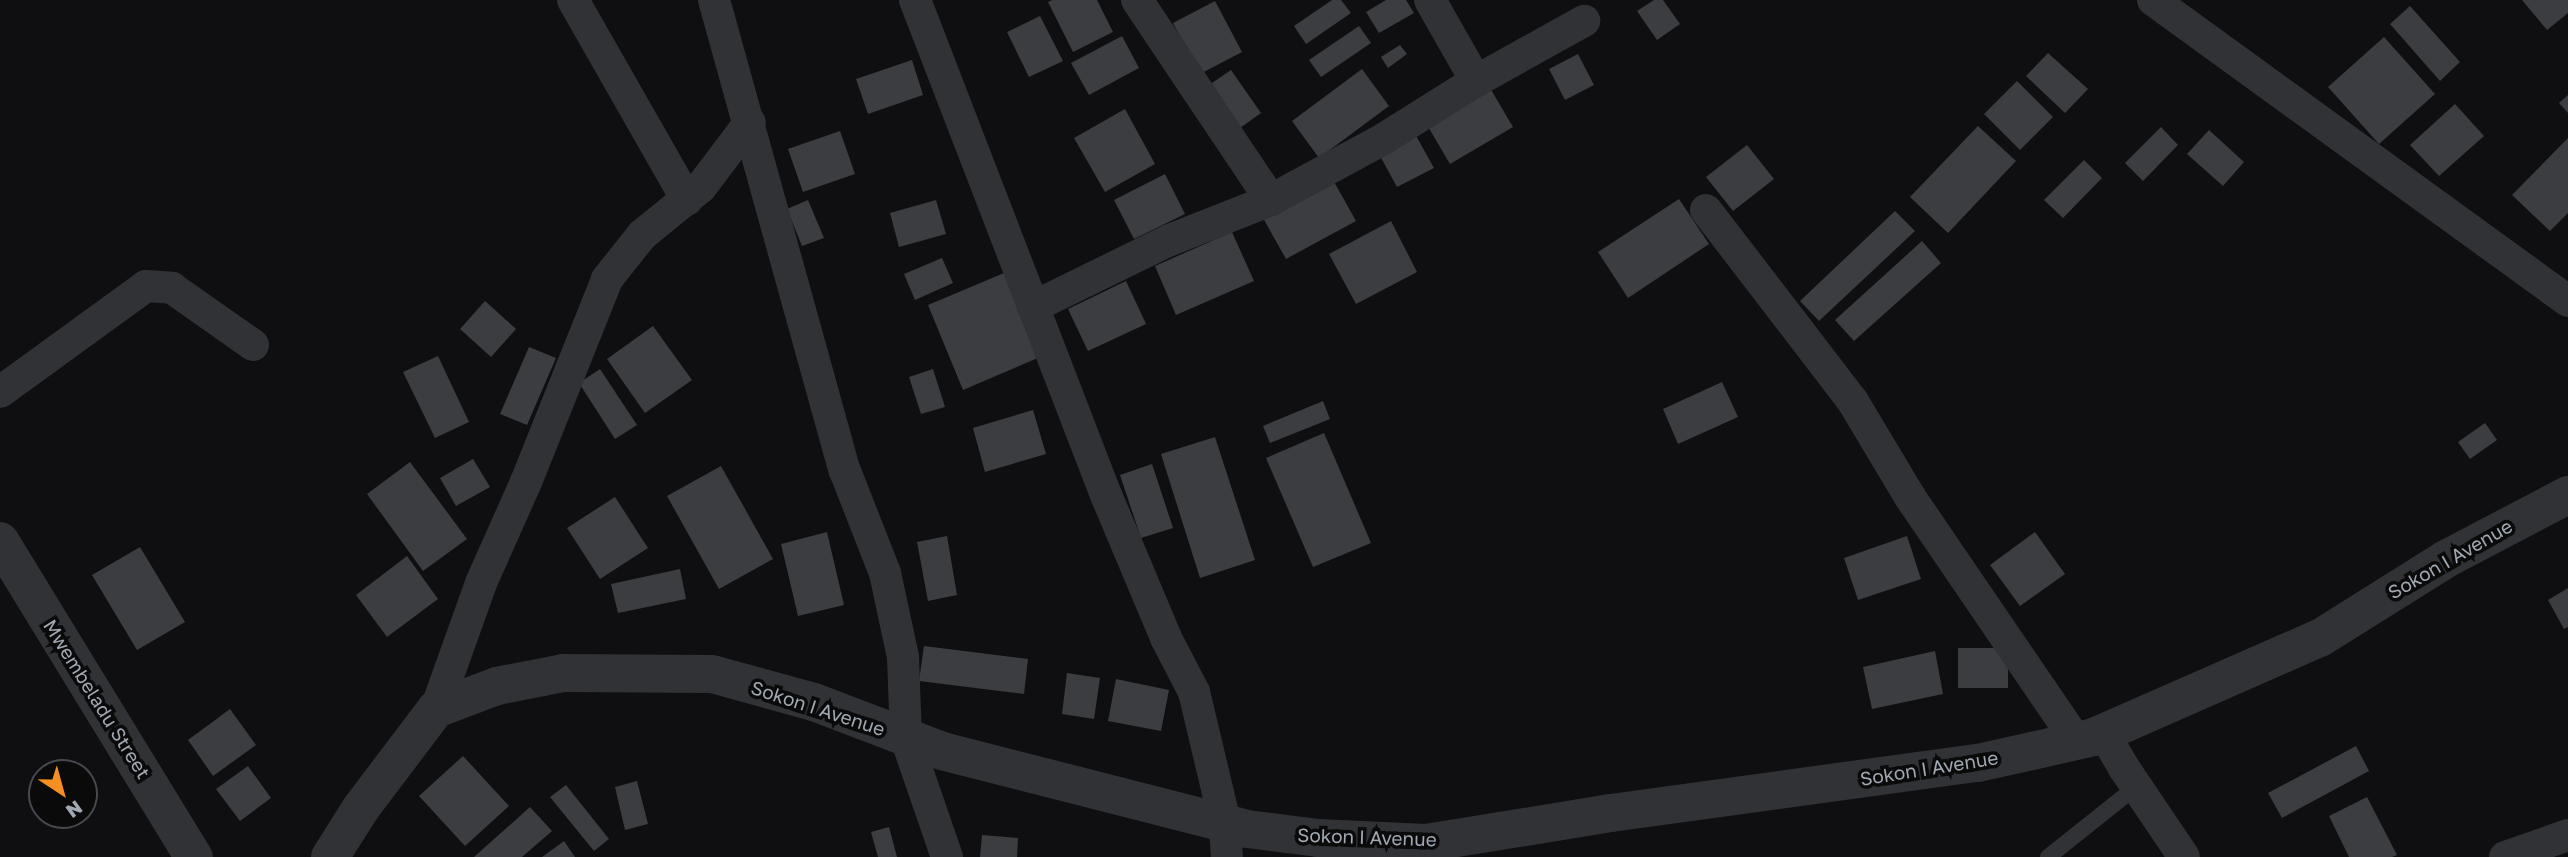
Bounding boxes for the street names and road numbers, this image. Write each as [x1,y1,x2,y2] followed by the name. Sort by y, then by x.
[2384,514,2516,604] street label: Sokon I Avenue
[39,615,155,783] street label: Mwembeladu Street
[748,676,888,740] street label: Sokon I Avenue
[1858,746,2000,790] street label: Sokon I Avenue
[1297,823,1437,851] street label: Sokon I Avenue

